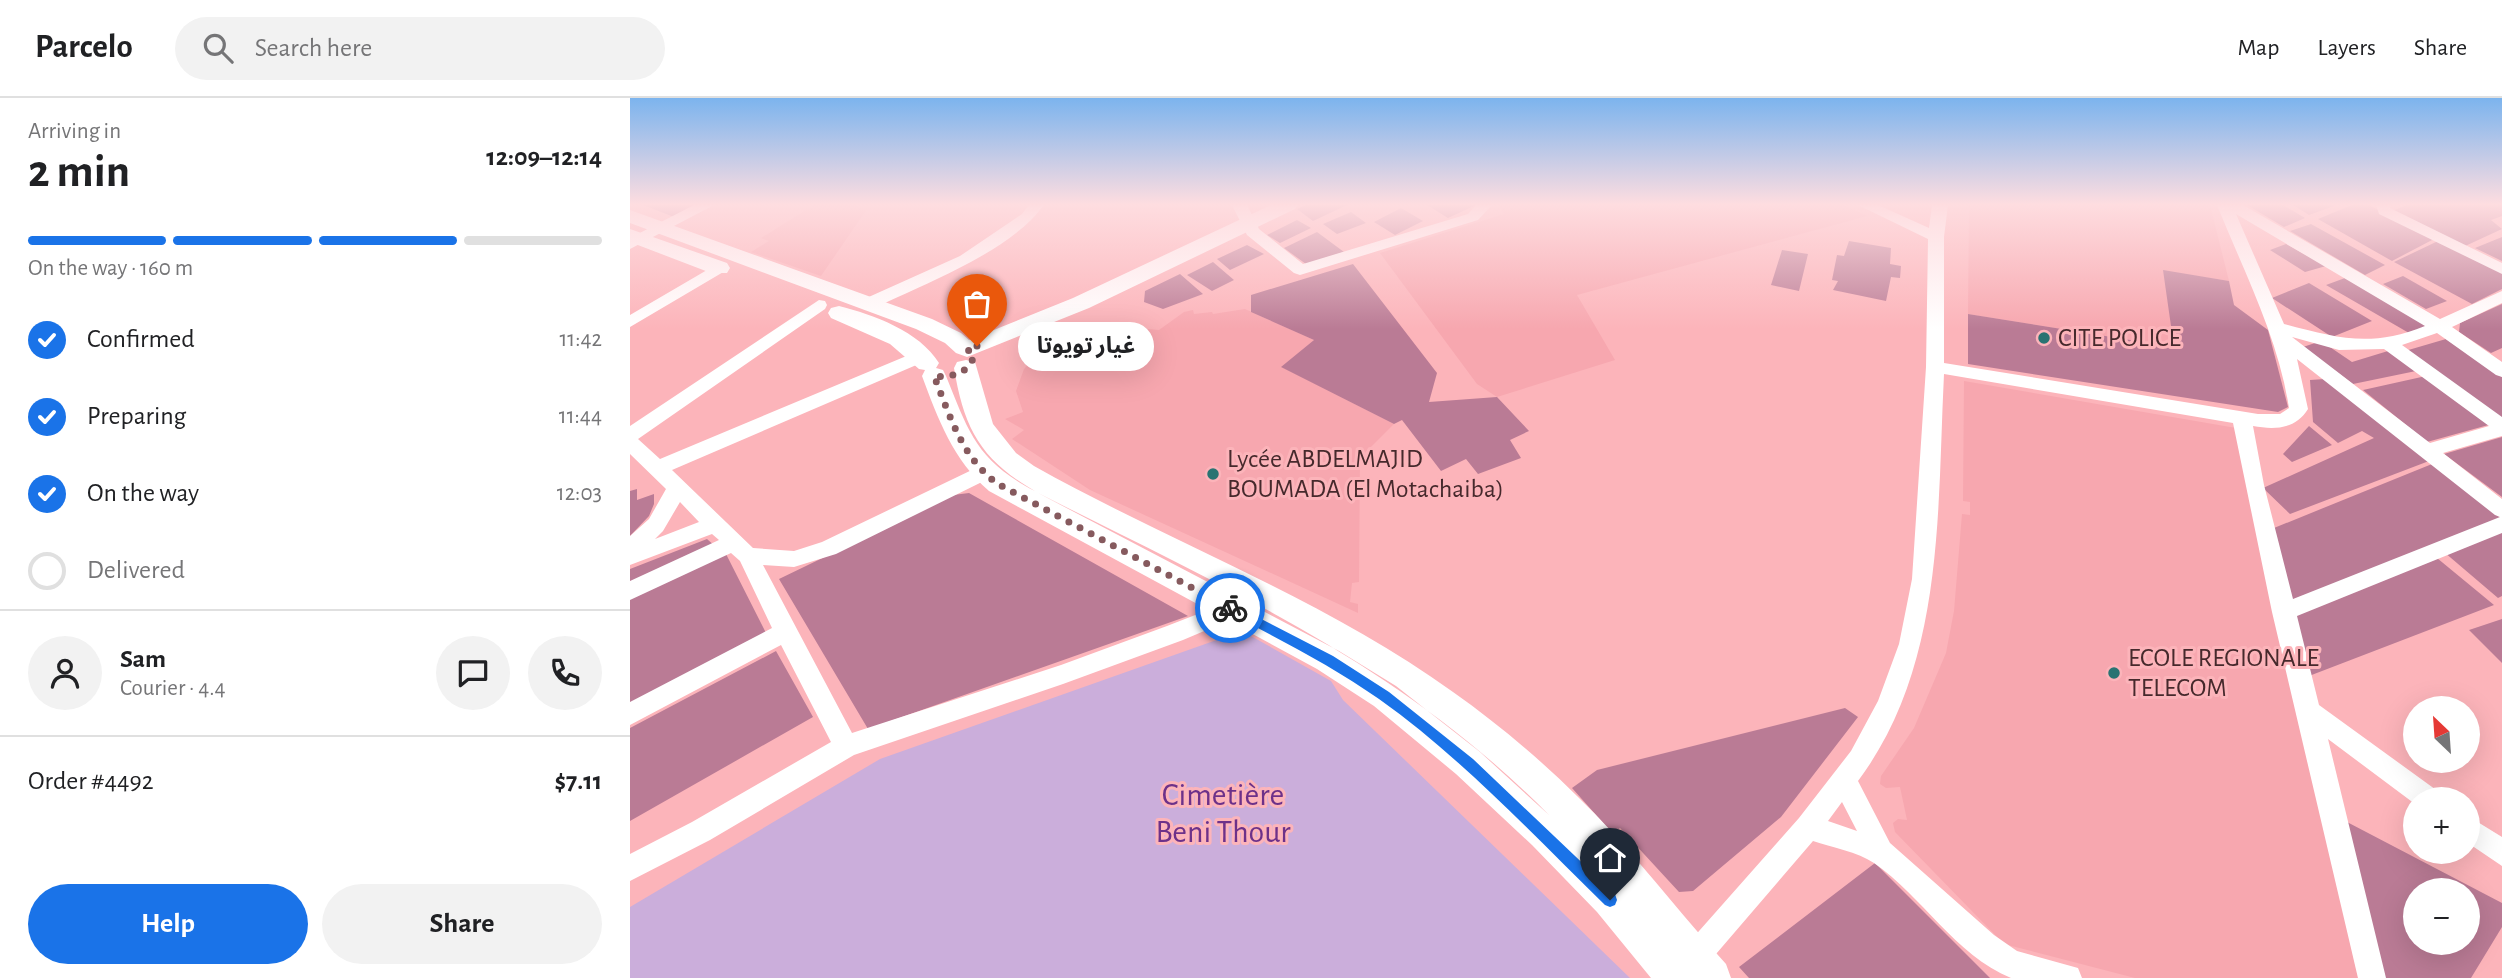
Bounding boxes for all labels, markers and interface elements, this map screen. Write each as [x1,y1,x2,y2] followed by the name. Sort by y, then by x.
[175,17,665,80] search box
[199,29,237,67] icon: search
[35,31,133,64] text: Parcelo
[255,35,372,61] text: Search here
[2237,36,2279,60] text: Map
[2317,36,2376,60] text: Layers
[2414,36,2467,60] text: Share
[28,120,121,143] text: Arriving in
[486,144,602,170] text: 12:09–12:14
[28,149,130,195] text: 2 min
[28,257,193,280] text: On the way · 160 m
[947,274,1007,346] pin
[958,285,996,323] icon: bag
[28,321,66,359] icon: check
[1019,322,1156,370] callout: غيار تويوتا
[2058,325,2181,351] place label: CITE POLICE
[87,326,195,352] text: Confirmed
[559,328,602,351] text: 11:42
[2036,330,2052,346] marker: CITE POLICE
[1037,335,1135,358] text: غيار تويوتا
[28,398,66,436] icon: check
[87,403,186,429] text: Preparing
[559,405,602,428] text: 11:44
[1227,446,1504,502] place label: Lycée ABDELMAJID BOUMADA (El Motachaiba)
[1205,466,1221,482] marker: Lycée ABDELMAJID BOUMADA (El Motachaiba)
[28,475,66,513] icon: check
[87,480,199,506] text: On the way
[557,482,602,505] text: 12:03
[87,557,185,583] text: Delivered
[1195,573,1265,643] courier
[1211,589,1249,627] icon: bike
[28,636,102,710] button: person
[436,636,510,710] button: chat
[528,636,602,710] button: phone
[2128,645,2319,701] place label: ECOLE REGIONALE TELECOM
[120,646,166,672] text: Sam
[2106,665,2122,681] marker: ECOLE REGIONALE TELECOM
[120,677,226,700] text: Courier · 4.4
[2403,696,2480,774] north arrow
[2403,696,2480,955] map controls
[28,768,154,794] text: Order #4492
[554,768,602,794] text: $7.11
[1155,779,1291,848] park label: Cimetière Beni Thour
[2403,787,2480,864] button: +
[1580,828,1640,900] pin
[1591,839,1629,877] icon: home
[2403,878,2480,955] button: −
[28,884,308,964] button: Help
[322,884,602,964] button: Share

